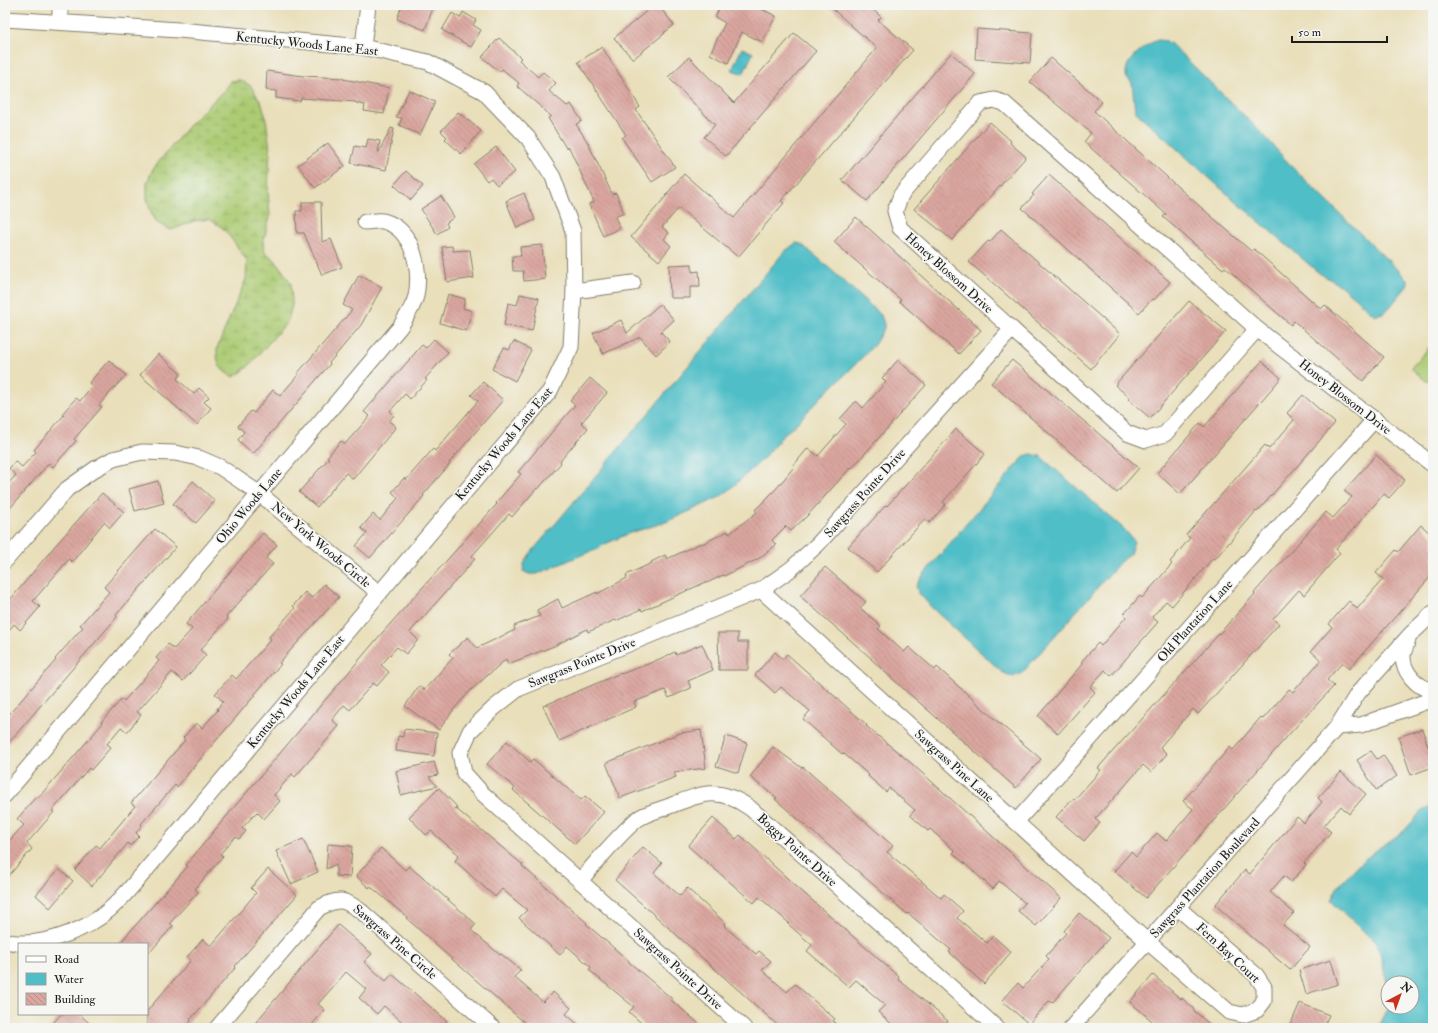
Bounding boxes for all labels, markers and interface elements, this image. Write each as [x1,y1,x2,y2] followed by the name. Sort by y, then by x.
[1292,18,1387,44] scale bar
[1298,25,1322,40] text: 50 m
[235,29,379,60] street label: Kentucky Woods Lane East
[901,229,997,318] street label: Honey Blossom Drive
[1295,356,1395,439] street label: Honey Blossom Drive
[452,384,557,505] street label: Kentucky Woods Lane East
[821,445,910,541] street label: Sawgrass Pointe Drive
[212,464,286,547] street label: Ohio Woods Lane
[268,499,374,592] street label: New York Woods Circle
[1154,576,1237,666] street label: Old Plantation Lane
[244,632,349,753] street label: Kentucky Woods Lane East
[526,634,638,692] street label: Sawgrass Pointe Drive
[911,726,997,806] street label: Sawgrass Pine Lane
[753,810,841,891] street label: Boggy Pointe Drive
[1147,814,1264,942] street label: Sawgrass Plantation Boulevard
[350,901,441,983] street label: Sawgrass Pine Circle
[1192,919,1263,987] street label: Fern Bay Court
[630,925,726,1014] street label: Sawgrass Pointe Drive
[18,943,148,1015] legend
[54,952,79,967] text: Road
[53,972,84,987] text: Water
[1380,975,1420,1015] north arrow
[1397,979,1415,997] text: N
[54,992,97,1007] text: Building

